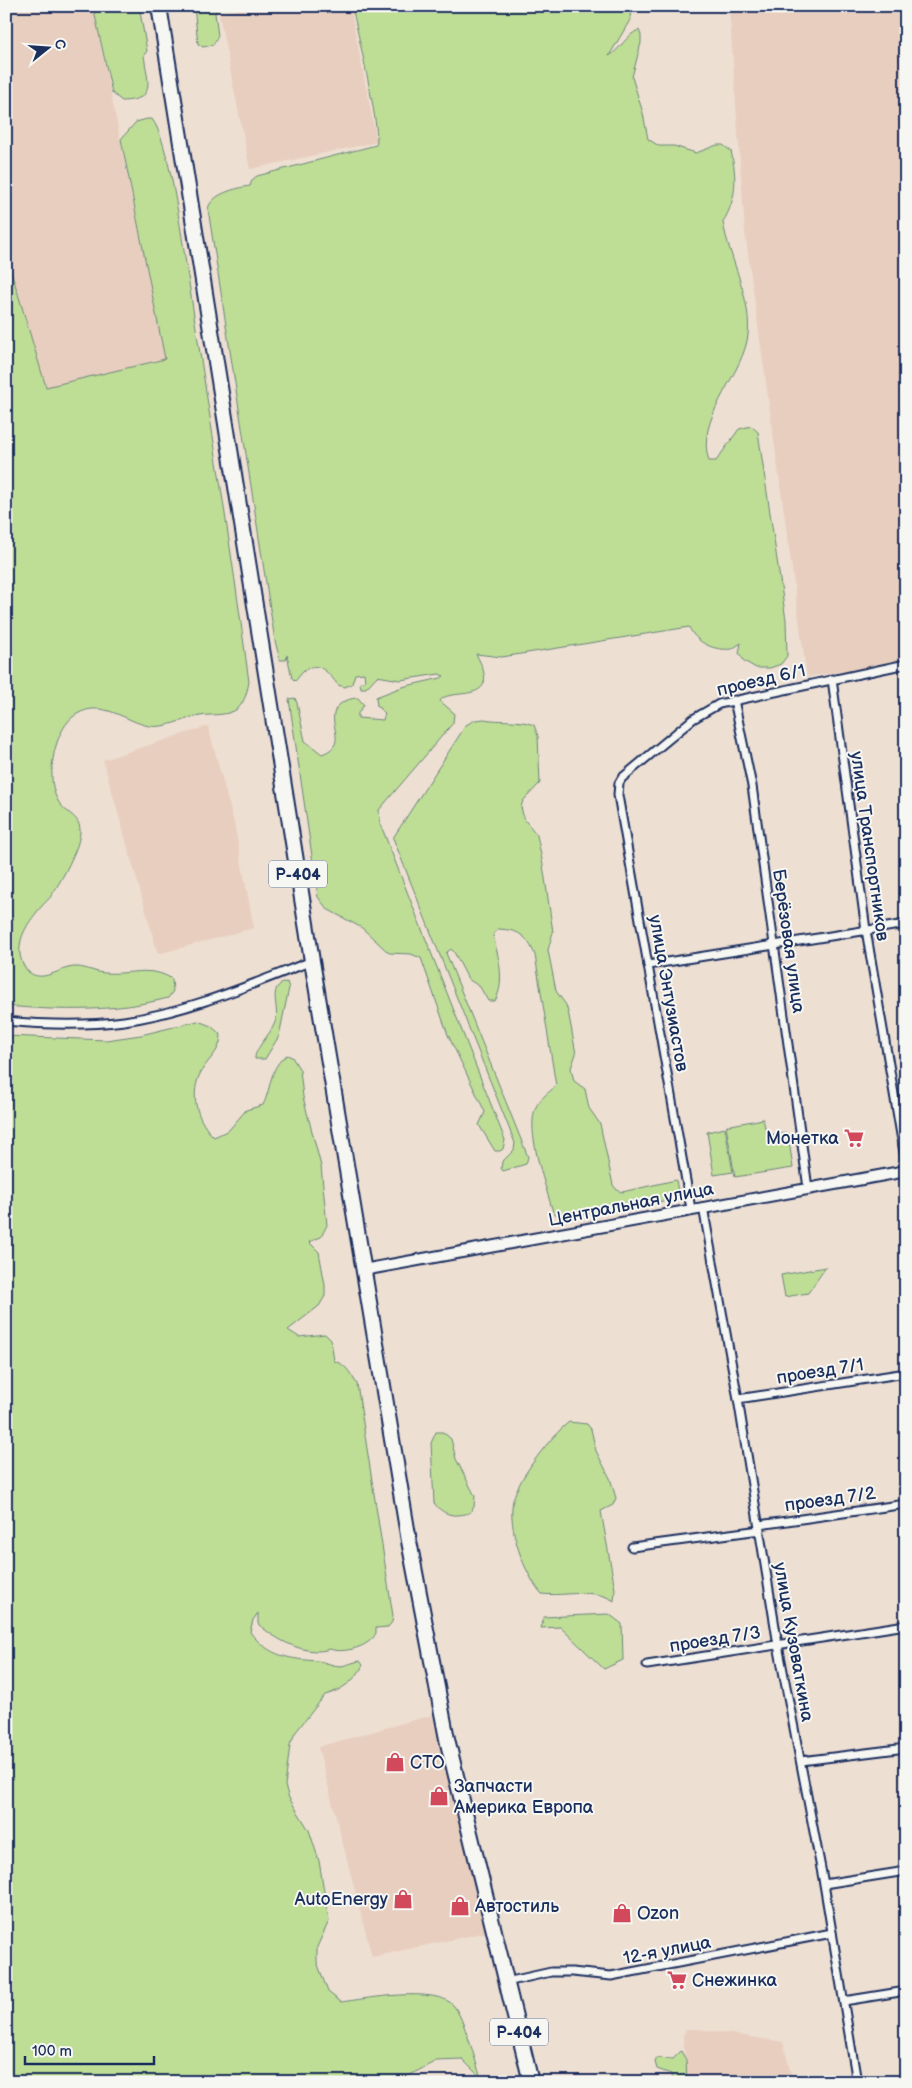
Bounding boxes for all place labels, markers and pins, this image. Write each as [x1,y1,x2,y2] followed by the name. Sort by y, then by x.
[843,1127,865,1149] supermarket icon: Монетка
[766,1128,839,1149] place label: Монетка
[384,1751,406,1773] shop icon: СТО
[410,1752,445,1773] place label: СТО
[453,1776,594,1818] place label: Запчасти Америка Европа
[428,1785,450,1807] shop icon: Запчасти Америка Европа
[392,1888,414,1910] shop icon: AutoEnergy
[295,1889,389,1910] place label: AutoEnergy
[449,1895,471,1917] shop icon: Автостиль
[474,1896,559,1917] place label: Автостиль
[611,1902,633,1924] shop icon: Ozon
[637,1903,679,1924] place label: Ozon
[666,1969,688,1991] supermarket icon: Снежинка
[692,1970,777,1991] place label: Снежинка

